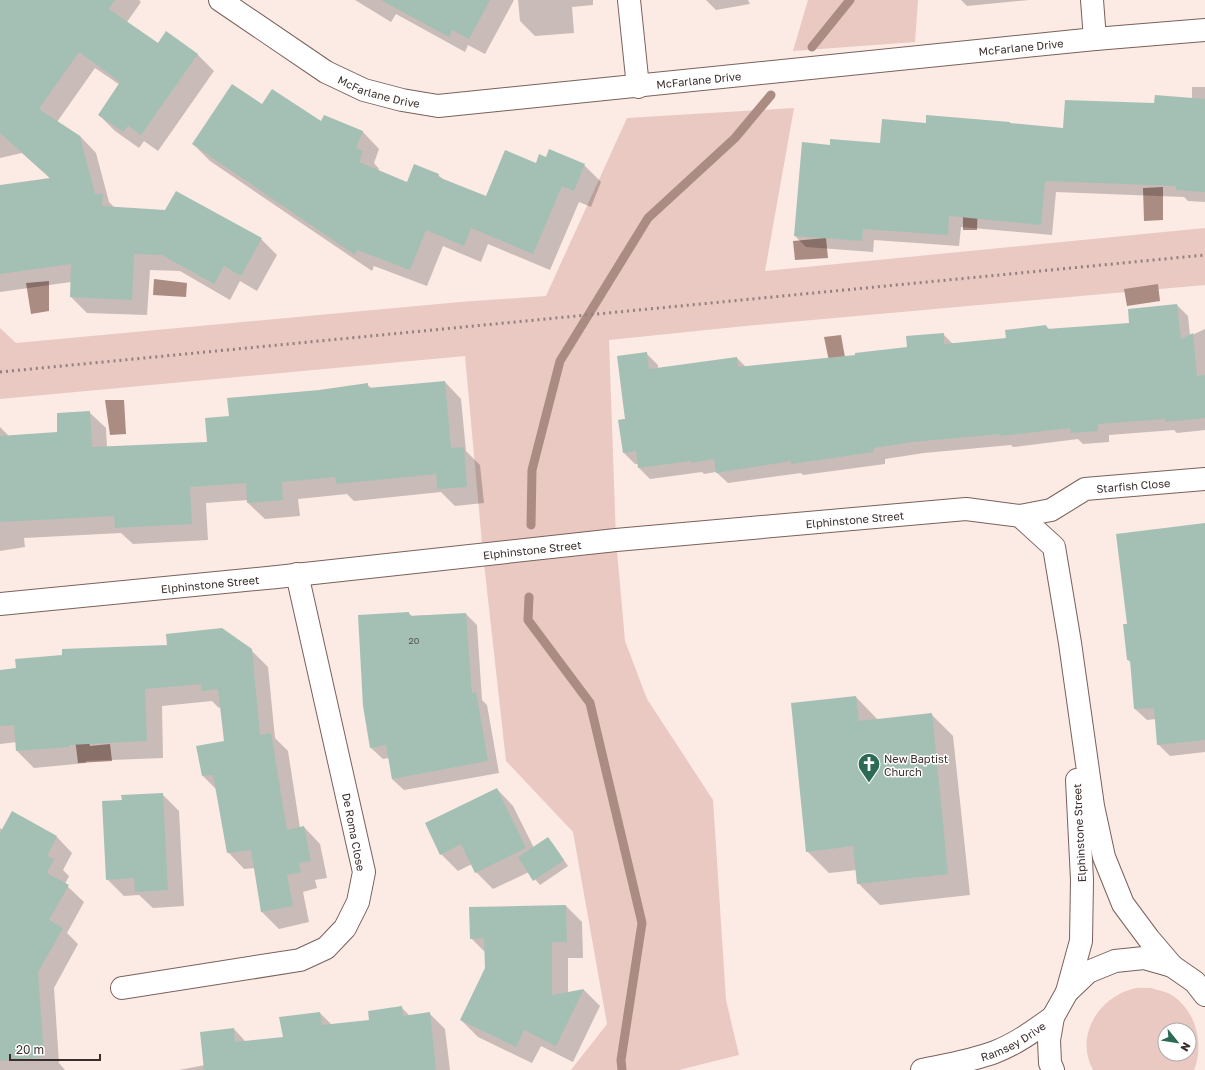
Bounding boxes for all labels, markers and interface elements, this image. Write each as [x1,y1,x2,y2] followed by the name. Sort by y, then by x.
[978,36,1064,57] street label: McFarlane Drive
[656,69,742,90] street label: McFarlane Drive
[336,72,421,109] street label: McFarlane Drive
[1096,475,1171,495] street label: Starfish Close
[805,508,905,530] street label: Elphinstone Street
[482,537,582,561] street label: Elphinstone Street
[160,572,260,595] street label: Elphinstone Street
[409,635,420,646] house number: 20
[856,751,882,784] church icon: New Baptist Church
[884,752,948,778] place label: New Baptist Church
[1070,783,1088,883] street label: Elphinstone Street
[340,792,368,872] street label: De Roma Close
[979,1018,1048,1063] street label: Ramsey Drive
[1157,1022,1197,1062] north arrow
[10,1036,100,1062] scale bar
[1178,1040,1194,1054] text: N
[16,1042,44,1057] text: 20 m

